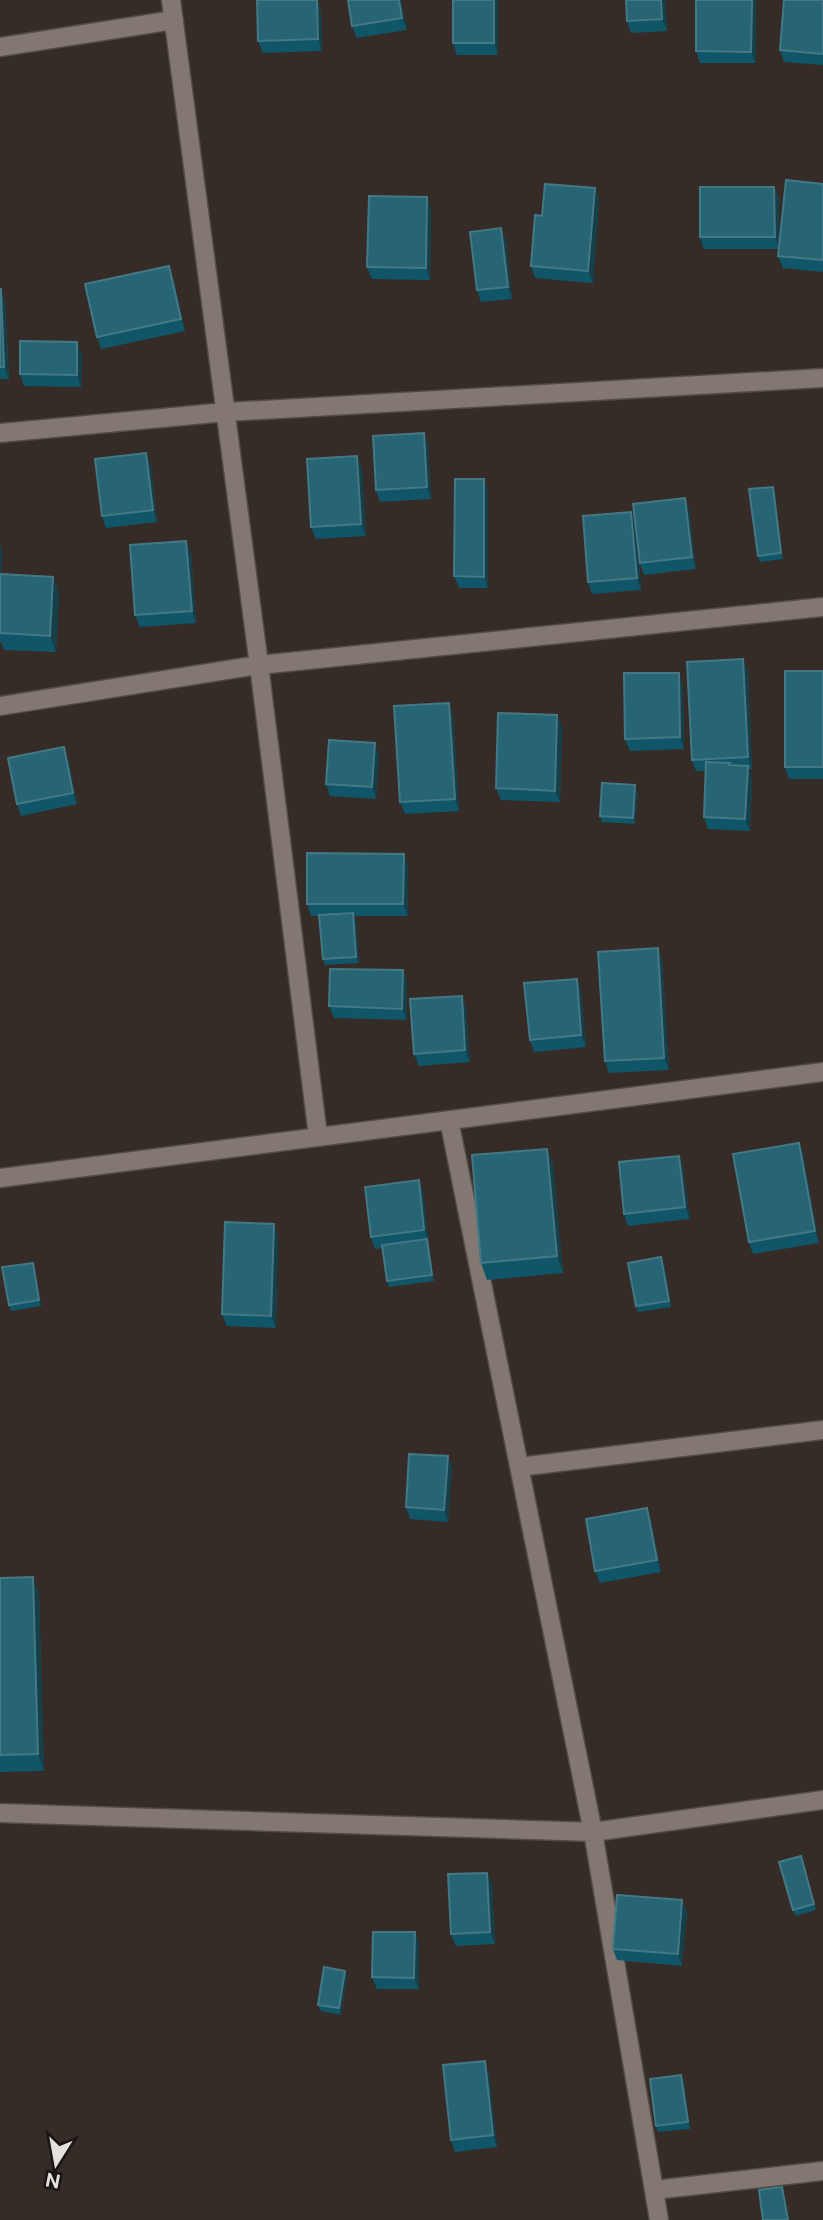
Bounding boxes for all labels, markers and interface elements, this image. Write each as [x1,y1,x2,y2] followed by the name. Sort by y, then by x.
[21,2129,91,2199] north arrow
[43,2168,62,2193] text: N

